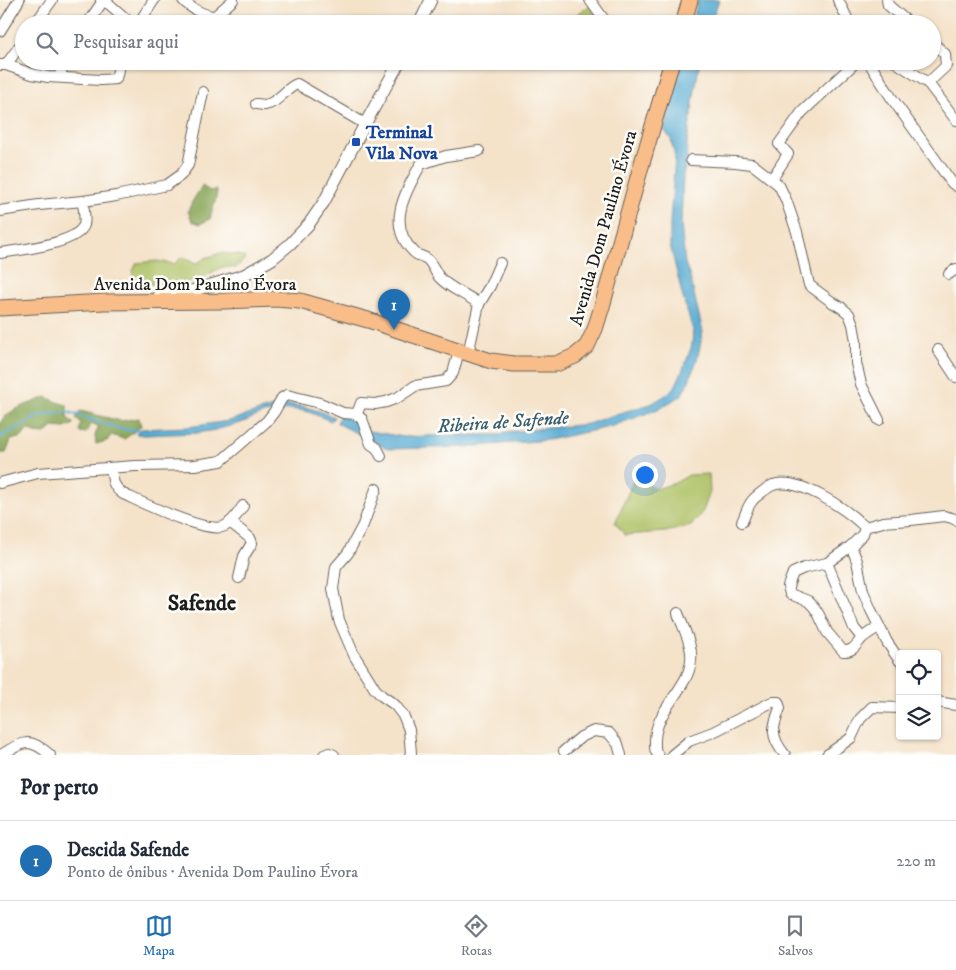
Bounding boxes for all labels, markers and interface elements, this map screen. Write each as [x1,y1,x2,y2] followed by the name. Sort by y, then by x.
[15,15,941,70] search box
[33,29,61,57] icon: search
[73,31,179,54] text: Pesquisar aqui
[365,122,438,165] place label: Terminal Vila Nova
[565,128,643,329] street label: Avenida Dom Paulino Évora
[350,136,362,148] marker: Terminal Vila Nova
[94,274,297,296] street label: Avenida Dom Paulino Évora
[378,289,410,330] pin: 1
[436,406,570,439] water label: Ribeira de Safende
[632,462,658,488] your location
[168,590,236,617] district label: Safende
[896,650,941,740] map controls
[896,650,941,695] button: locate
[896,695,941,740] button: layers
[20,775,98,801] text: Por perto
[67,839,189,862] text: Descida Safende
[33,851,39,871] text: 1
[896,851,936,871] text: 220 m
[67,862,358,882] text: Ponto de ônibus · Avenida Dom Paulino Évora
[143,912,175,960] tab: Mapa
[461,912,492,960] tab: Rotas
[778,912,813,960] tab: Salvos

